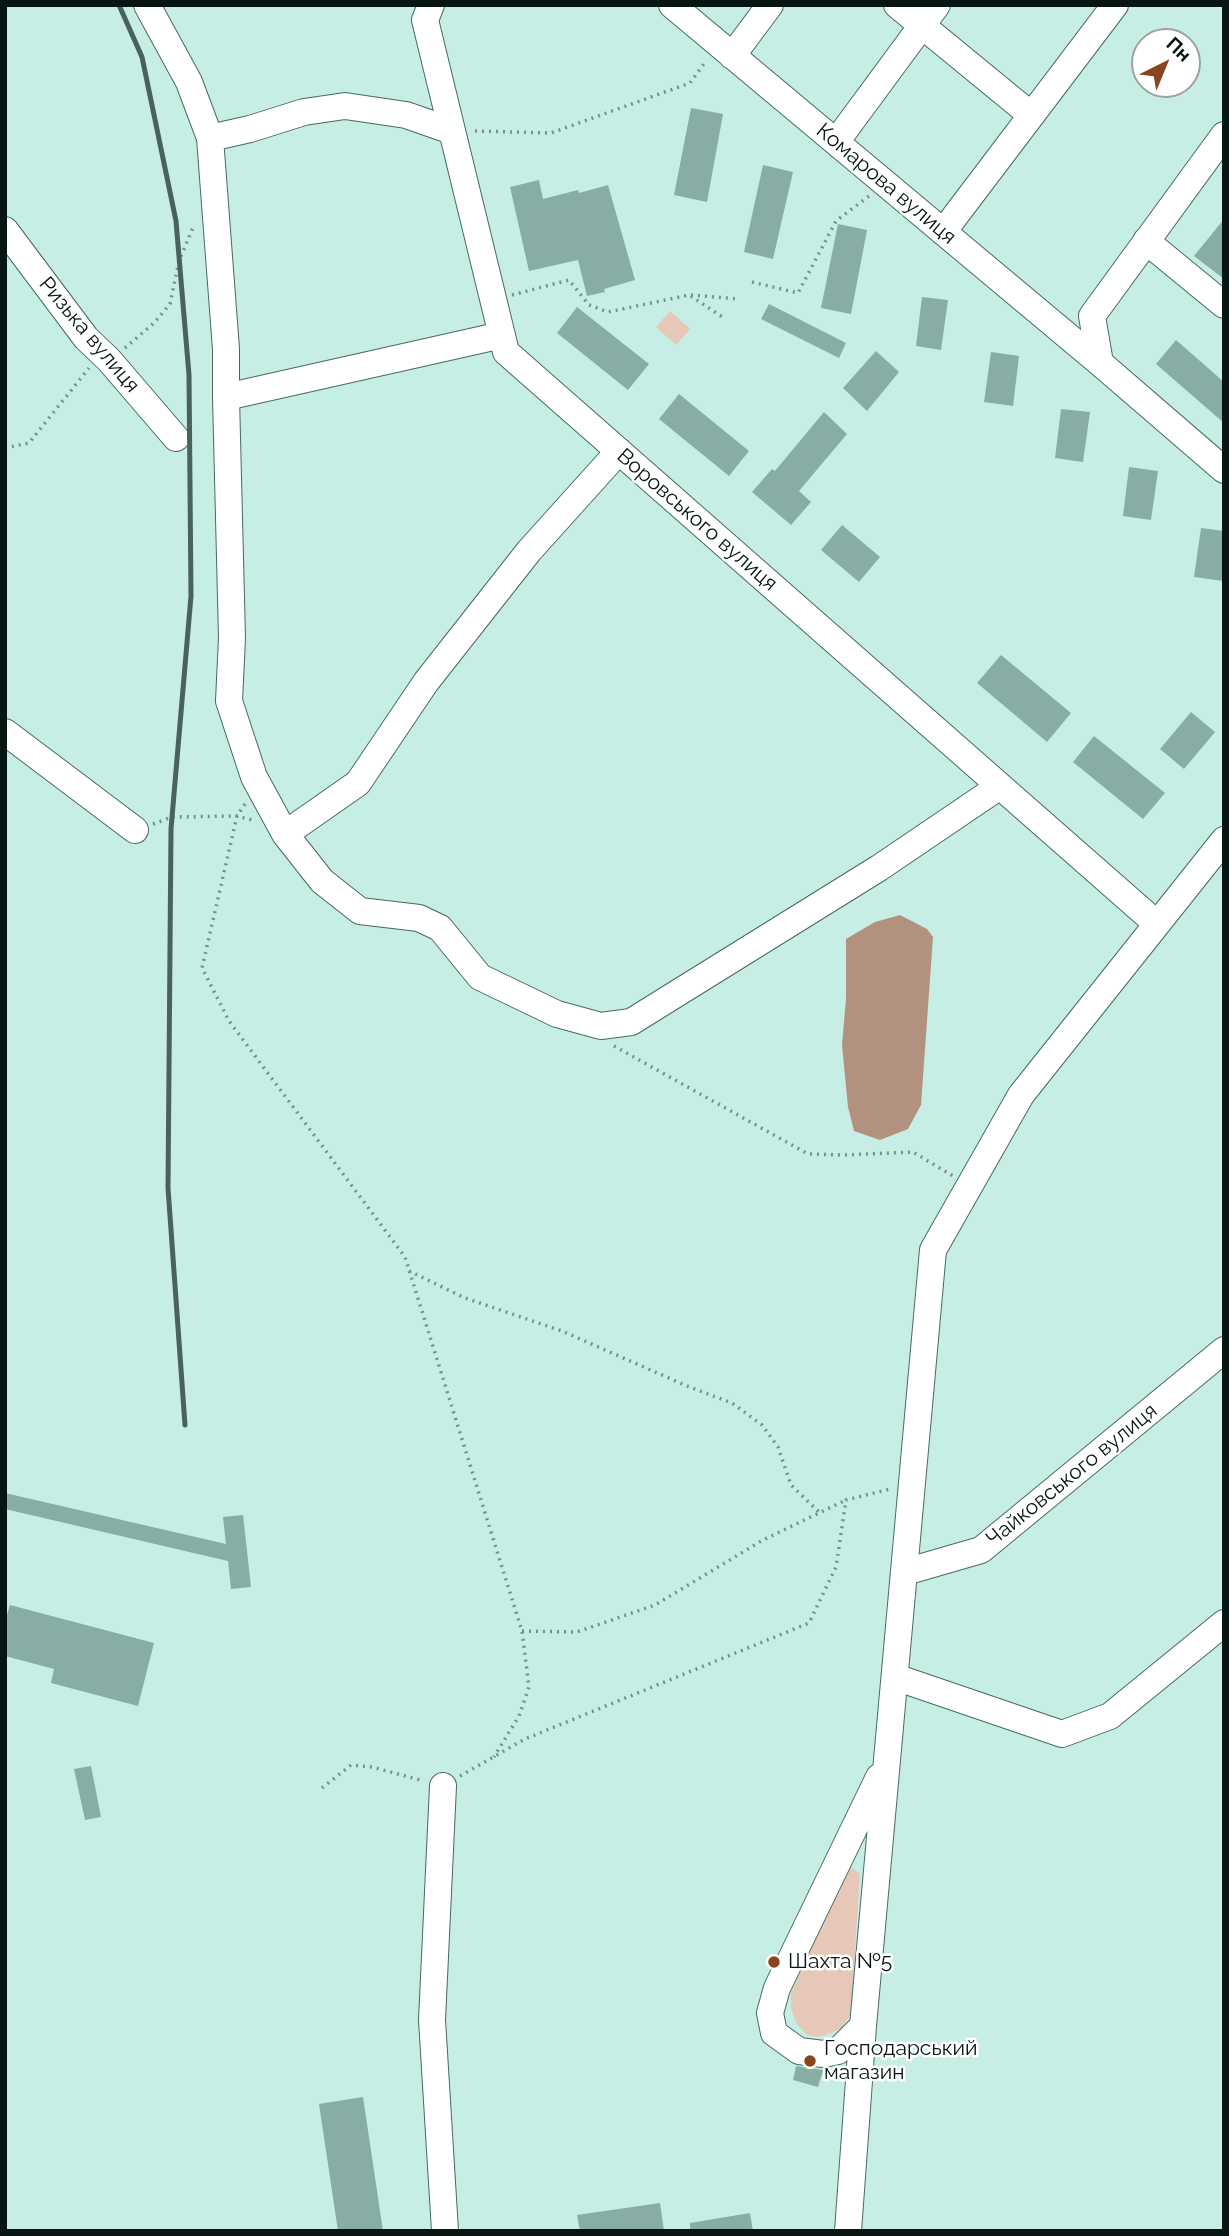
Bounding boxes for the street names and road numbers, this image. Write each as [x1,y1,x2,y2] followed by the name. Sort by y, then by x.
[811,118,961,250] street label: Комарова вулиця
[33,272,145,398] street label: Ризька вулиця
[612,443,782,597] street label: Воровського вулиця
[981,1398,1163,1552] street label: Чайковського вулиця

